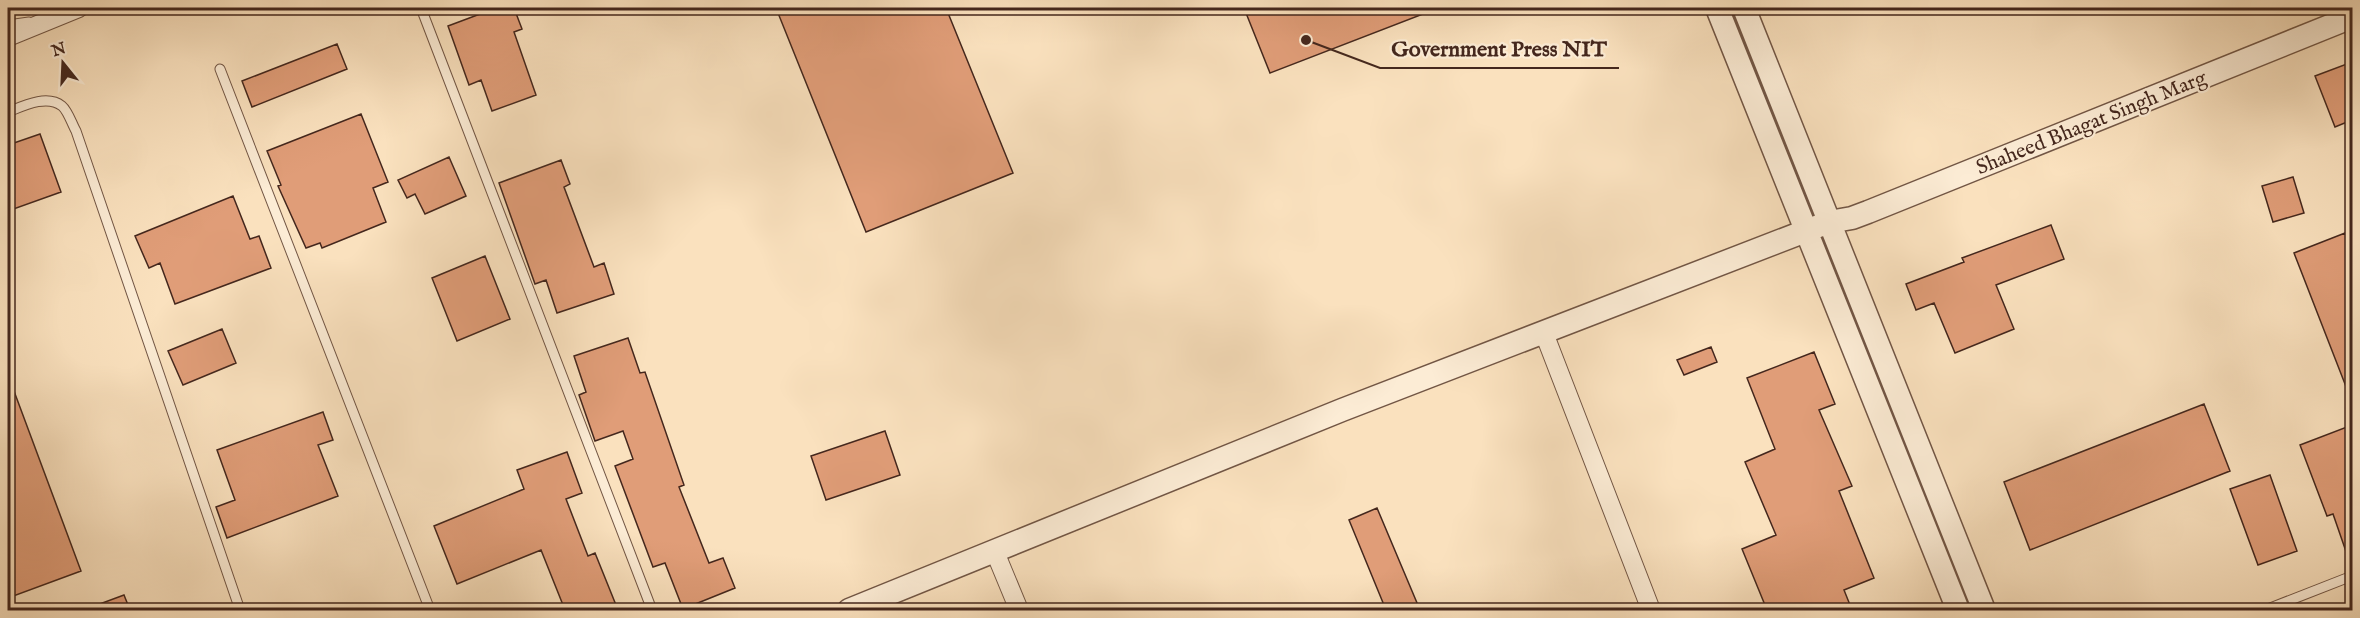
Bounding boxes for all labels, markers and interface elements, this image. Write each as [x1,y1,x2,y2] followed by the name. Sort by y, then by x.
[1380,28,1619,68] callout: Government Press NIT
[33,33,93,93] north arrow
[1391,36,1608,64] text: Government Press NIT
[48,39,69,63] text: N
[1972,65,2211,182] street label: Shaheed Bhagat Singh Marg

